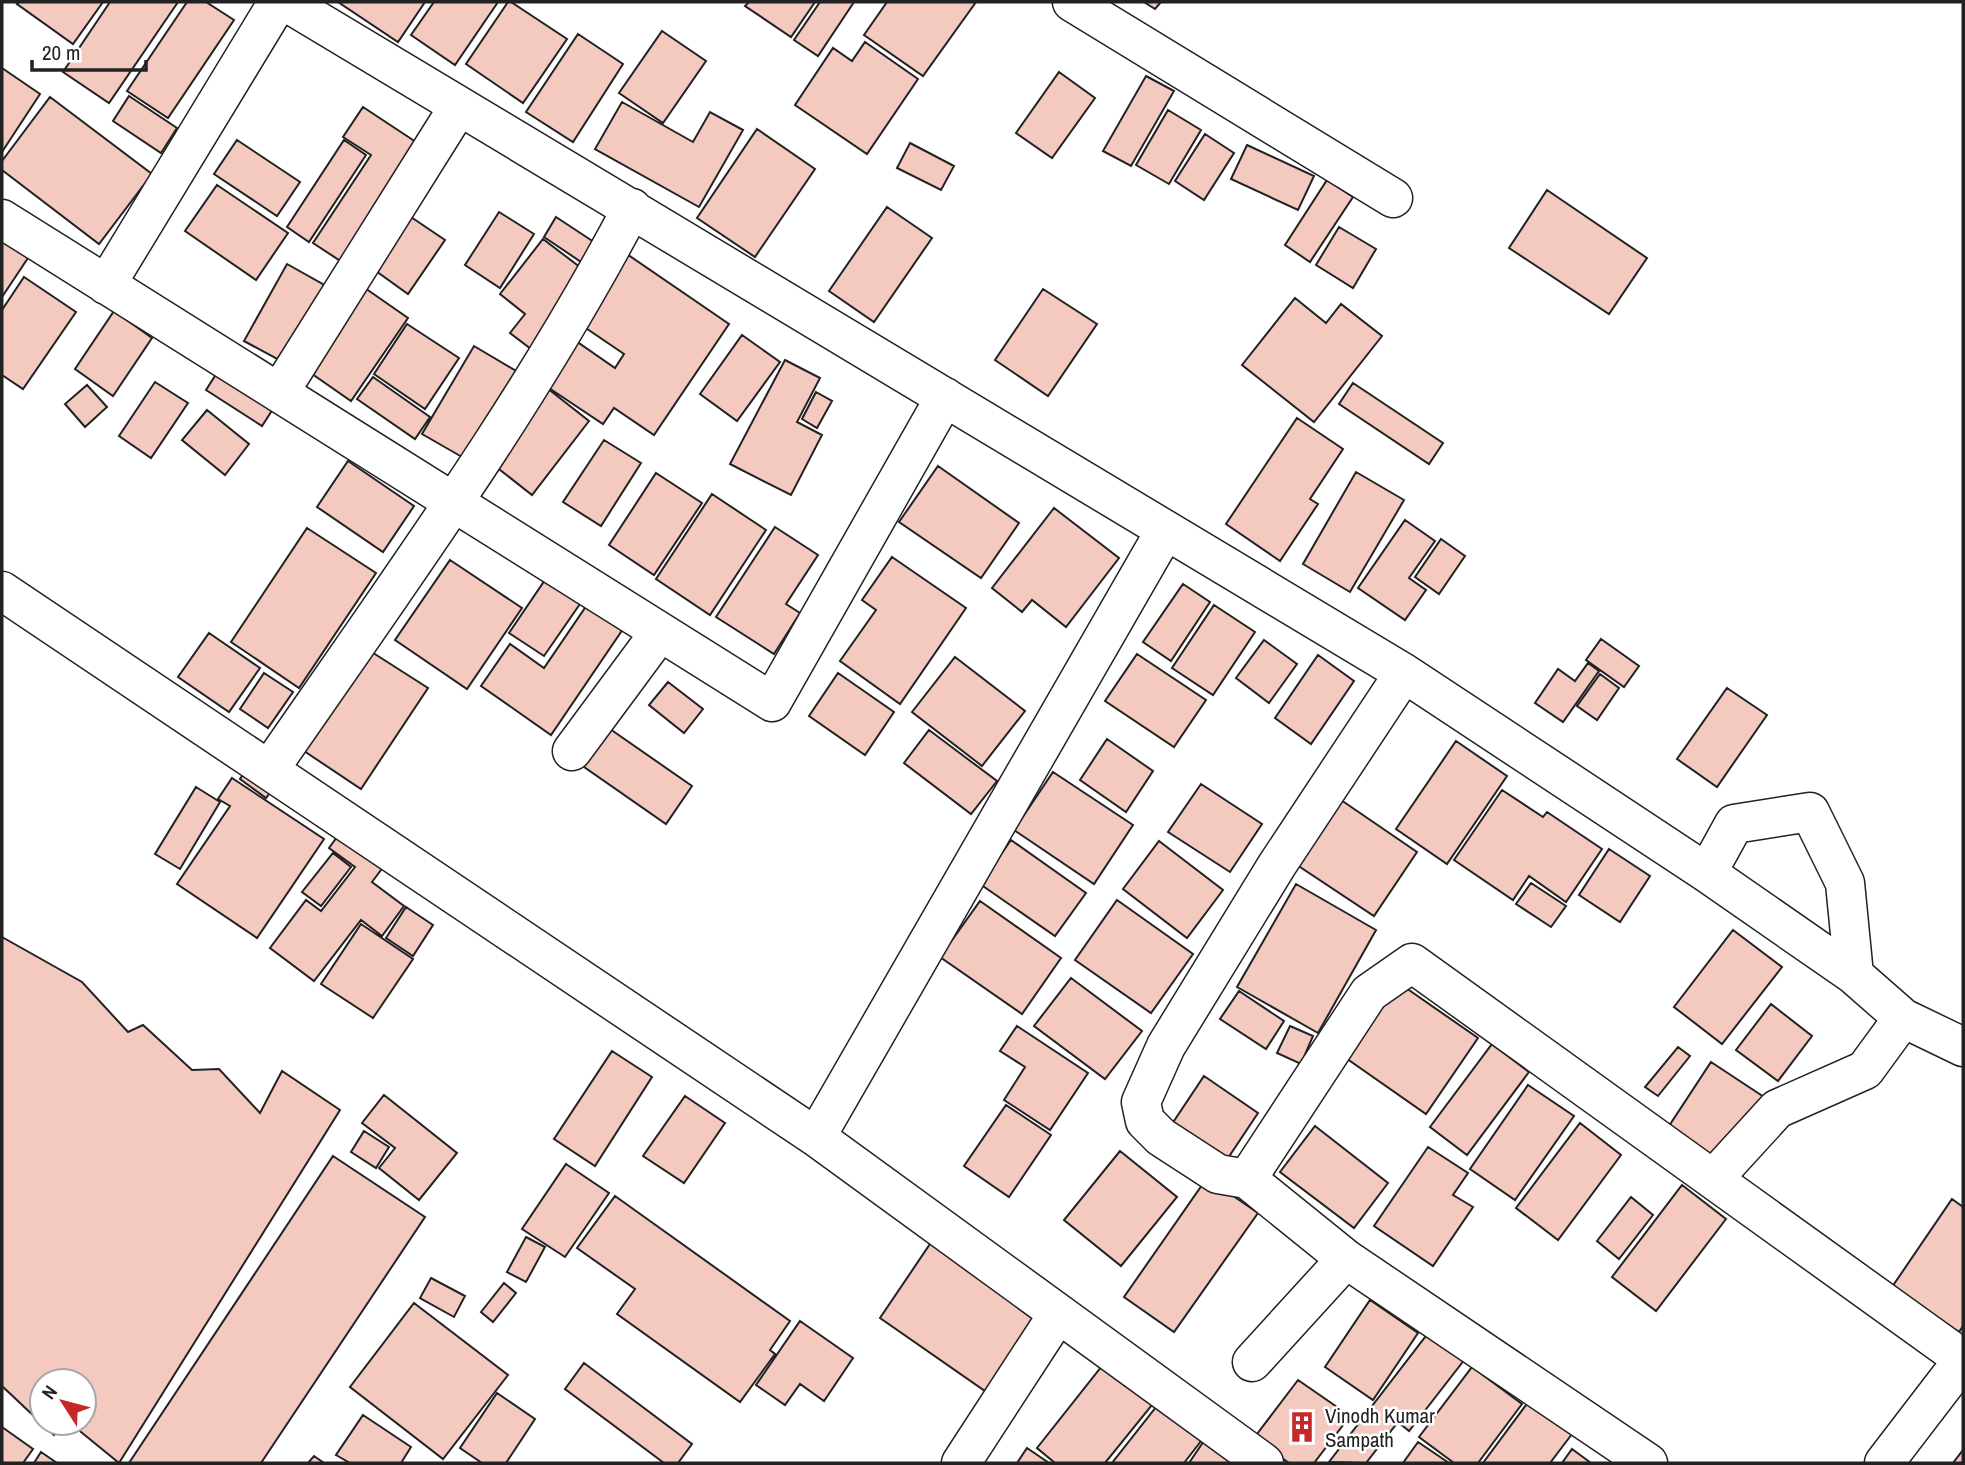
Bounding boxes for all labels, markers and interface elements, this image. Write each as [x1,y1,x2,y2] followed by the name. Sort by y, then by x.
[32,28,145,72] scale bar
[42,38,80,67] text: 20 m
[28,1367,98,1437] north arrow
[35,1380,63,1404] text: N
[1325,1401,1435,1454] place label: Vinodh Kumar Sampath
[1285,1410,1319,1444] building icon: Vinodh Kumar Sampath

